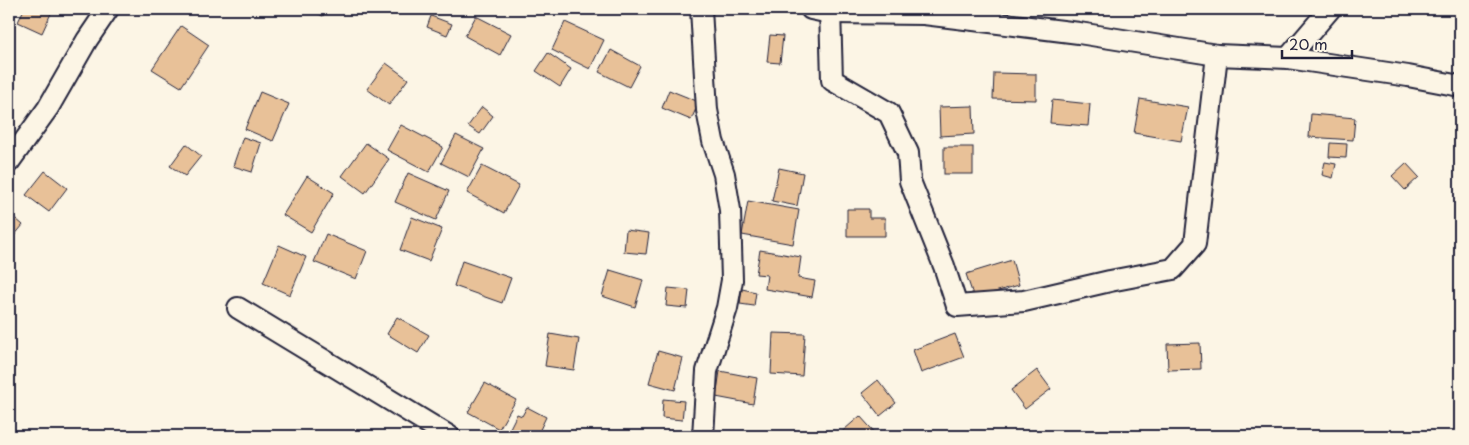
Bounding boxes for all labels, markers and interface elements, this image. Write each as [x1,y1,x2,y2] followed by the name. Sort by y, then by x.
[1282,28,1352,60] scale bar
[1289,32,1328,55] text: 20 m

